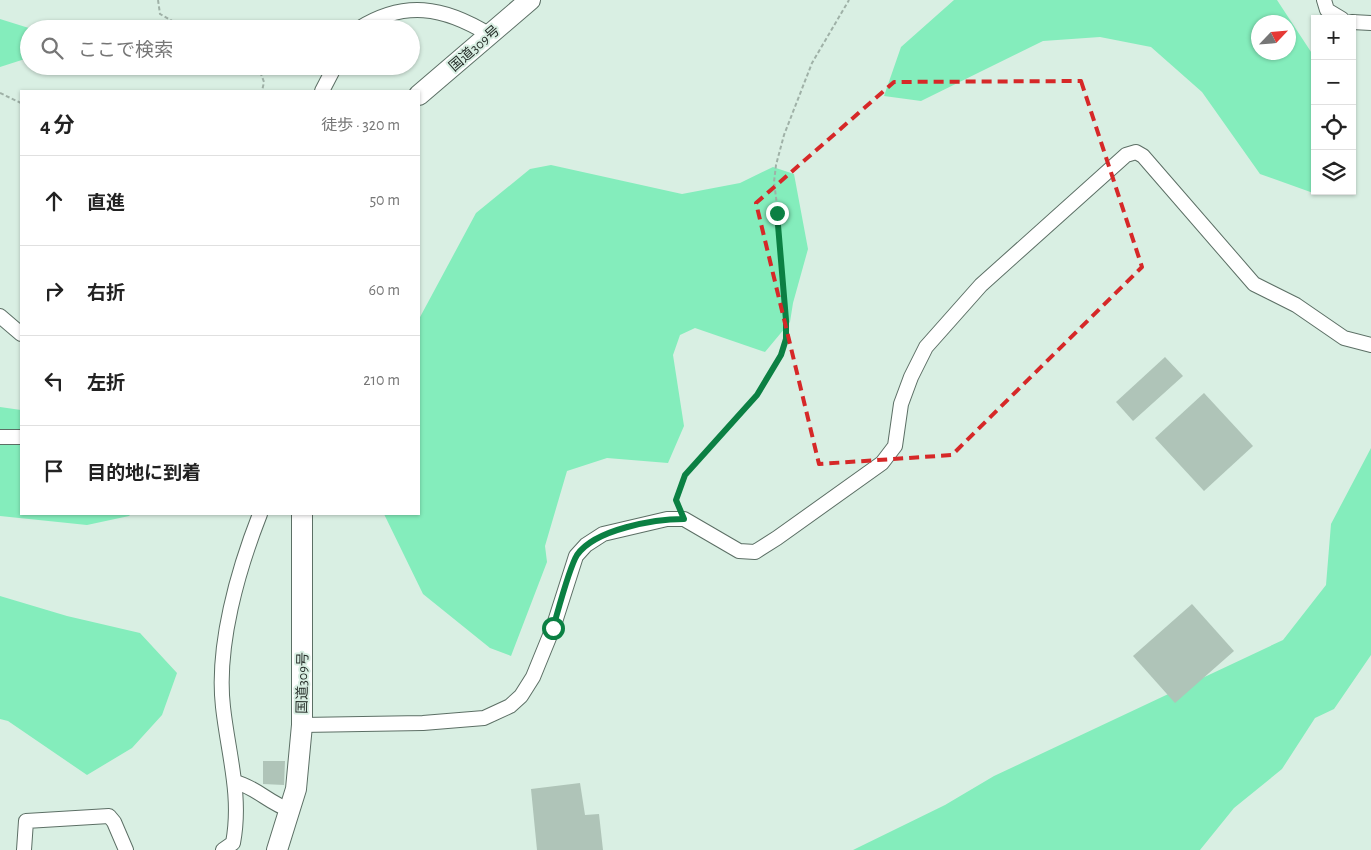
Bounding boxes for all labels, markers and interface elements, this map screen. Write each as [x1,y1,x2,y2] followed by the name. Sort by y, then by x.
[1251,15,1296,60] north arrow
[1311,15,1356,195] map controls
[1311,15,1356,60] button: +
[20,20,420,75] search box
[446,22,503,74] street label: 国道309号
[38,34,66,62] icon: search
[78,41,173,60] text: ここで検索
[1311,60,1356,105] button: −
[1311,105,1356,150] button: locate
[40,115,75,136] text: 4 分
[321,117,400,133] text: 徒歩 · 320 m
[1311,150,1356,195] button: layers
[40,187,68,215] icon: ahead
[369,192,400,208] text: 50 m
[87,194,125,213] text: 直進
[766,202,789,225] route end
[40,277,68,305] icon: right
[369,282,400,298] text: 60 m
[87,284,125,303] text: 右折
[40,367,68,395] icon: left
[363,372,400,388] text: 210 m
[87,374,125,393] text: 左折
[40,457,68,485] icon: arrive
[87,464,201,483] text: 目的地に到着
[542,617,565,640] route start
[294,652,311,714] street label: 国道309号

